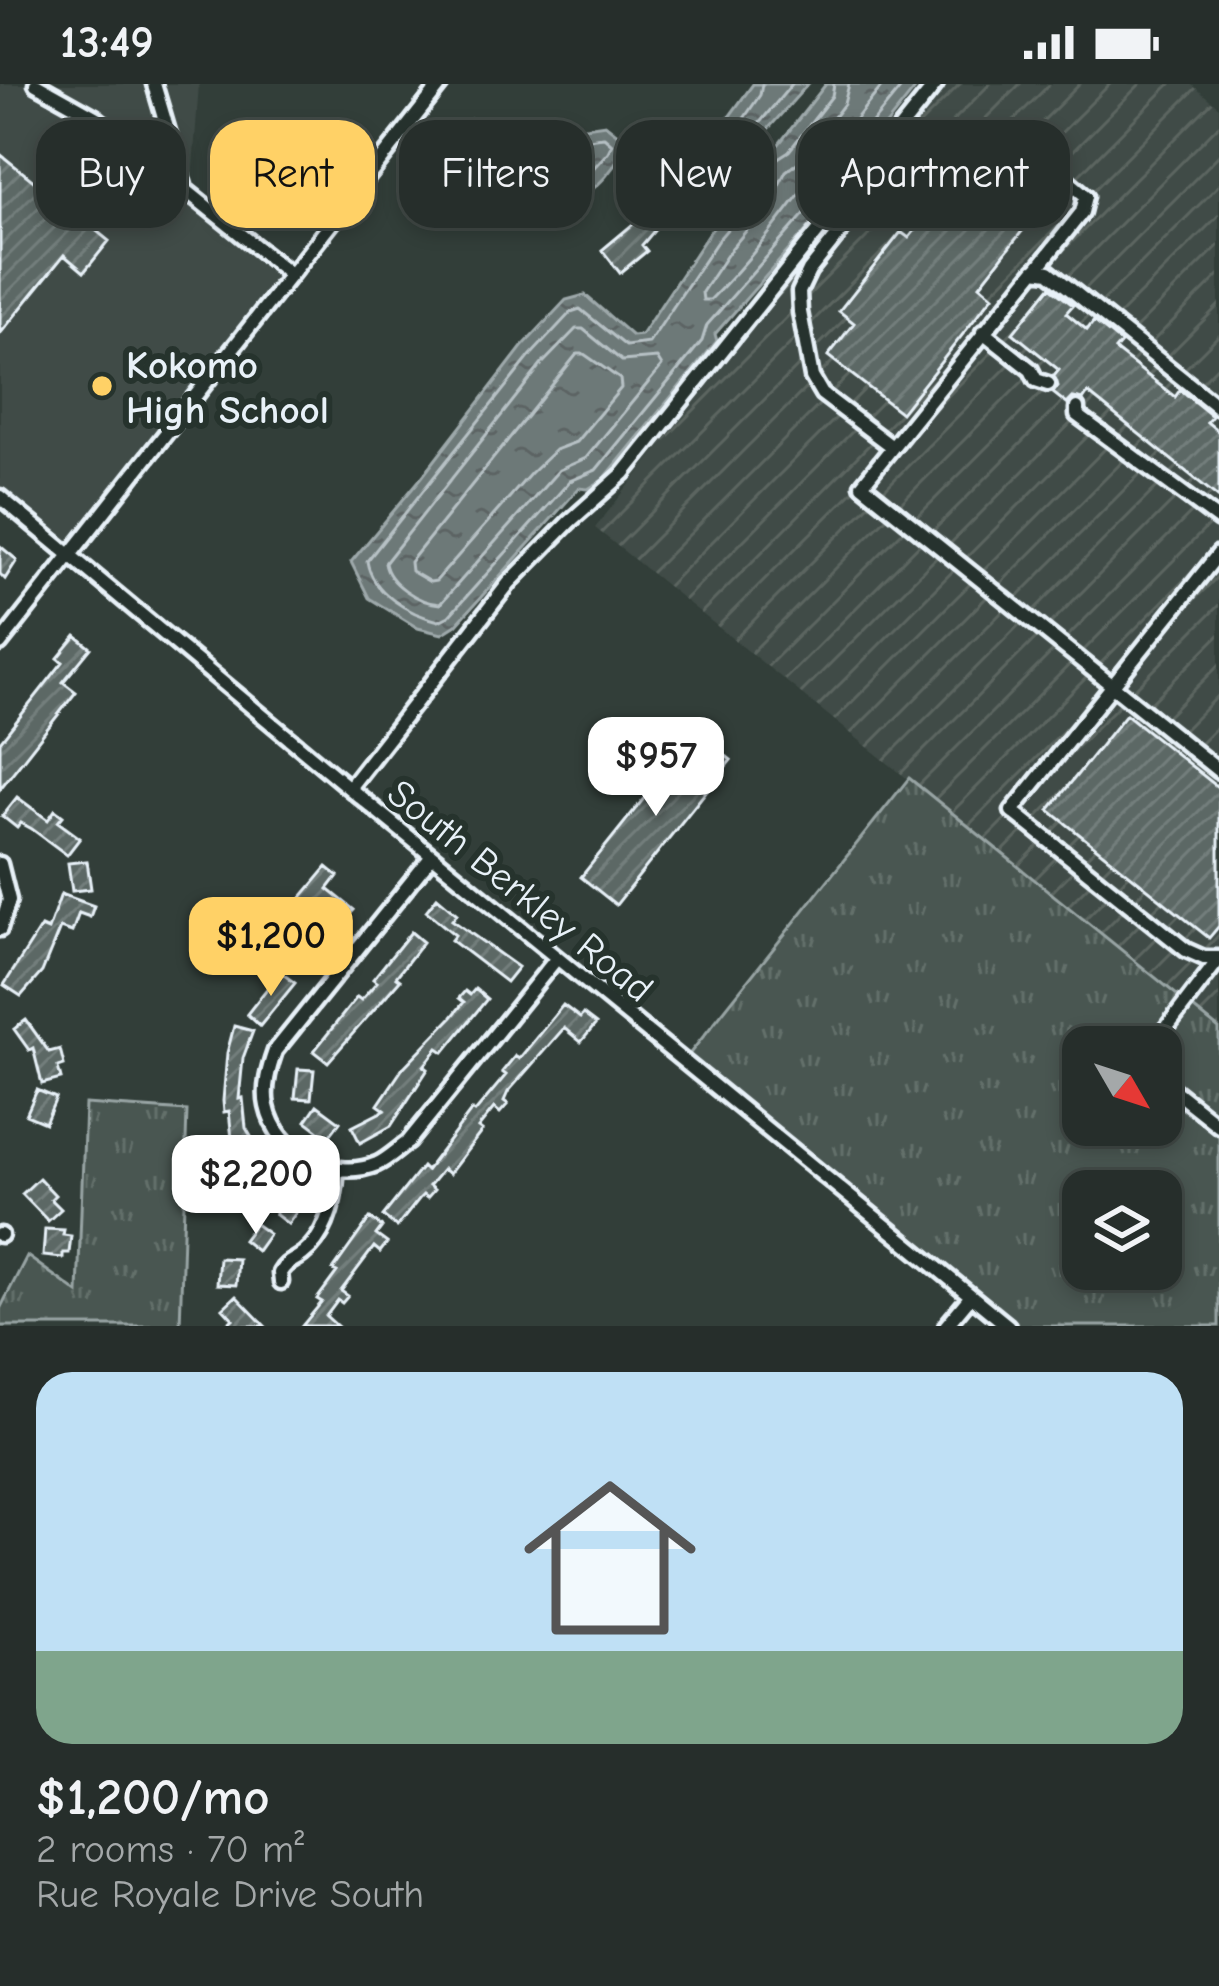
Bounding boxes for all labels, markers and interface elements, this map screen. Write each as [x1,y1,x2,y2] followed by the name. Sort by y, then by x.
[60,16,154,68] text: 13:49
[36,120,186,228] chip: Buy
[210,120,375,228] chip: Rent
[399,120,592,228] chip: Filters
[616,120,774,228] chip: New
[798,120,1070,228] chip: Apartment
[126,343,329,433] place label: Kokomo High School
[89,373,115,399] marker: Kokomo High School
[585,717,727,819] pin: $957
[615,733,697,778] text: $957
[378,770,662,1012] street label: South Berkley Road
[173,897,369,999] pin: $1,200
[216,913,326,958] text: $1,200
[1062,1026,1182,1146] north arrow
[1062,1026,1182,1290] map controls
[158,1135,354,1237] pin: $2,200
[199,1151,313,1196] text: $2,200
[1062,1170,1182,1290] button: layers
[502,1450,718,1666] icon: home
[36,1768,270,1827] text: $1,200/mo
[36,1827,304,1872] text: 2 rooms · 70 m²
[36,1872,424,1917] text: Rue Royale Drive South

